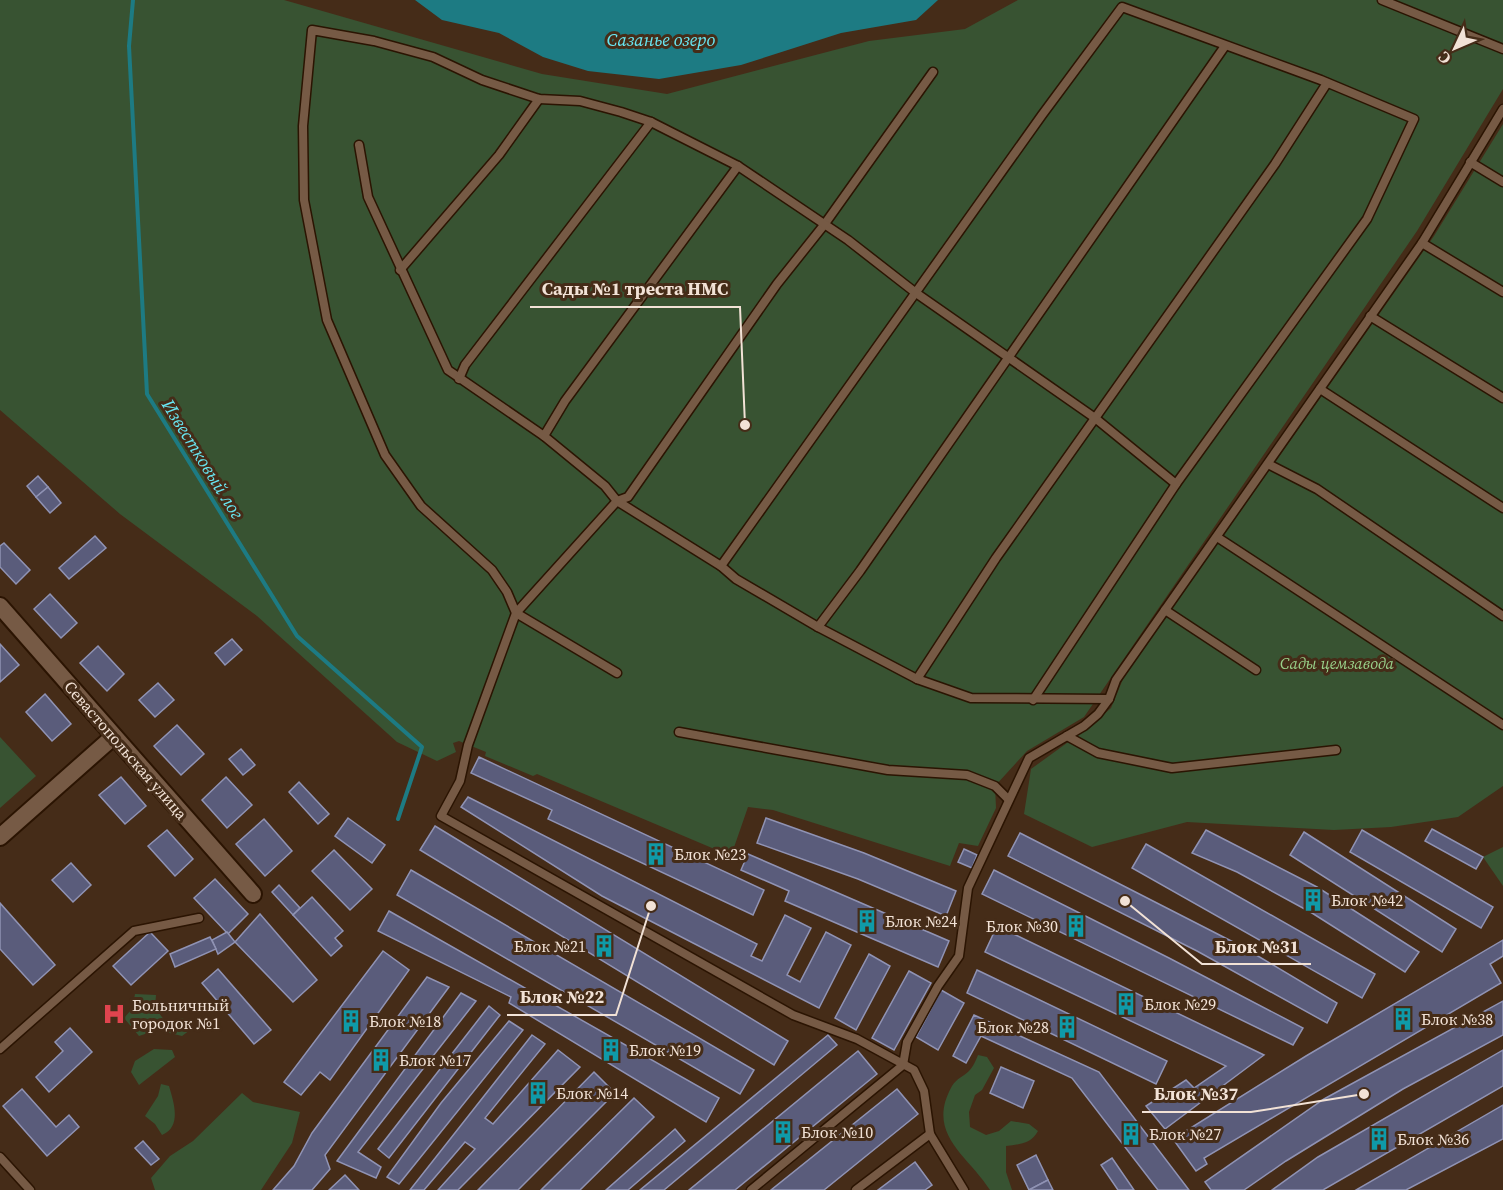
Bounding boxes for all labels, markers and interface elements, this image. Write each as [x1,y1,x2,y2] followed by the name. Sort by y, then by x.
[1425,18,1485,78] north arrow
[607,27,715,52] water label: Сазанье озеро
[1433,47,1456,70] text: С
[530,271,740,307] callout: Сады №1 треста НМС
[542,276,728,301] text: Сады №1 треста НМС
[156,393,250,524] water label: Известковый лог
[1280,652,1395,674] park label: Сады цемзавода
[60,676,193,825] street label: Севастопольская улица
[643,841,669,867] building icon: Блок №23
[674,843,746,865] place label: Блок №23
[1300,887,1326,913] building icon: Блок №42
[1331,889,1403,911] place label: Блок №42
[854,908,880,934] building icon: Блок №24
[885,910,957,932] place label: Блок №24
[1063,913,1089,939] building icon: Блок №30
[986,915,1058,937] place label: Блок №30
[1202,928,1311,964] callout: Блок №31
[591,933,617,959] building icon: Блок №21
[1215,934,1299,959] text: Блок №31
[514,935,586,957] place label: Блок №21
[507,979,616,1015] callout: Блок №22
[520,984,605,1009] text: Блок №22
[1113,991,1139,1017] building icon: Блок №29
[1144,993,1216,1015] place label: Блок №29
[132,994,229,1034] place label: Больничный городок №1
[101,1001,127,1027] hospital icon: Больничный городок №1
[1390,1006,1416,1032] building icon: Блок №38
[338,1008,364,1034] building icon: Блок №18
[1421,1008,1493,1030] place label: Блок №38
[369,1010,441,1032] place label: Блок №18
[1054,1014,1080,1040] building icon: Блок №28
[977,1016,1049,1038] place label: Блок №28
[598,1037,624,1063] building icon: Блок №19
[629,1039,701,1061] place label: Блок №19
[368,1047,394,1073] building icon: Блок №17
[399,1049,471,1071] place label: Блок №17
[1142,1076,1251,1112] callout: Блок №37
[525,1080,551,1106] building icon: Блок №14
[1154,1081,1239,1106] text: Блок №37
[556,1082,628,1104] place label: Блок №14
[770,1119,796,1145] building icon: Блок №10
[801,1121,873,1143] place label: Блок №10
[1118,1121,1144,1147] building icon: Блок №27
[1149,1123,1221,1145] place label: Блок №27
[1366,1126,1392,1152] building icon: Блок №36
[1397,1128,1469,1150] place label: Блок №36

